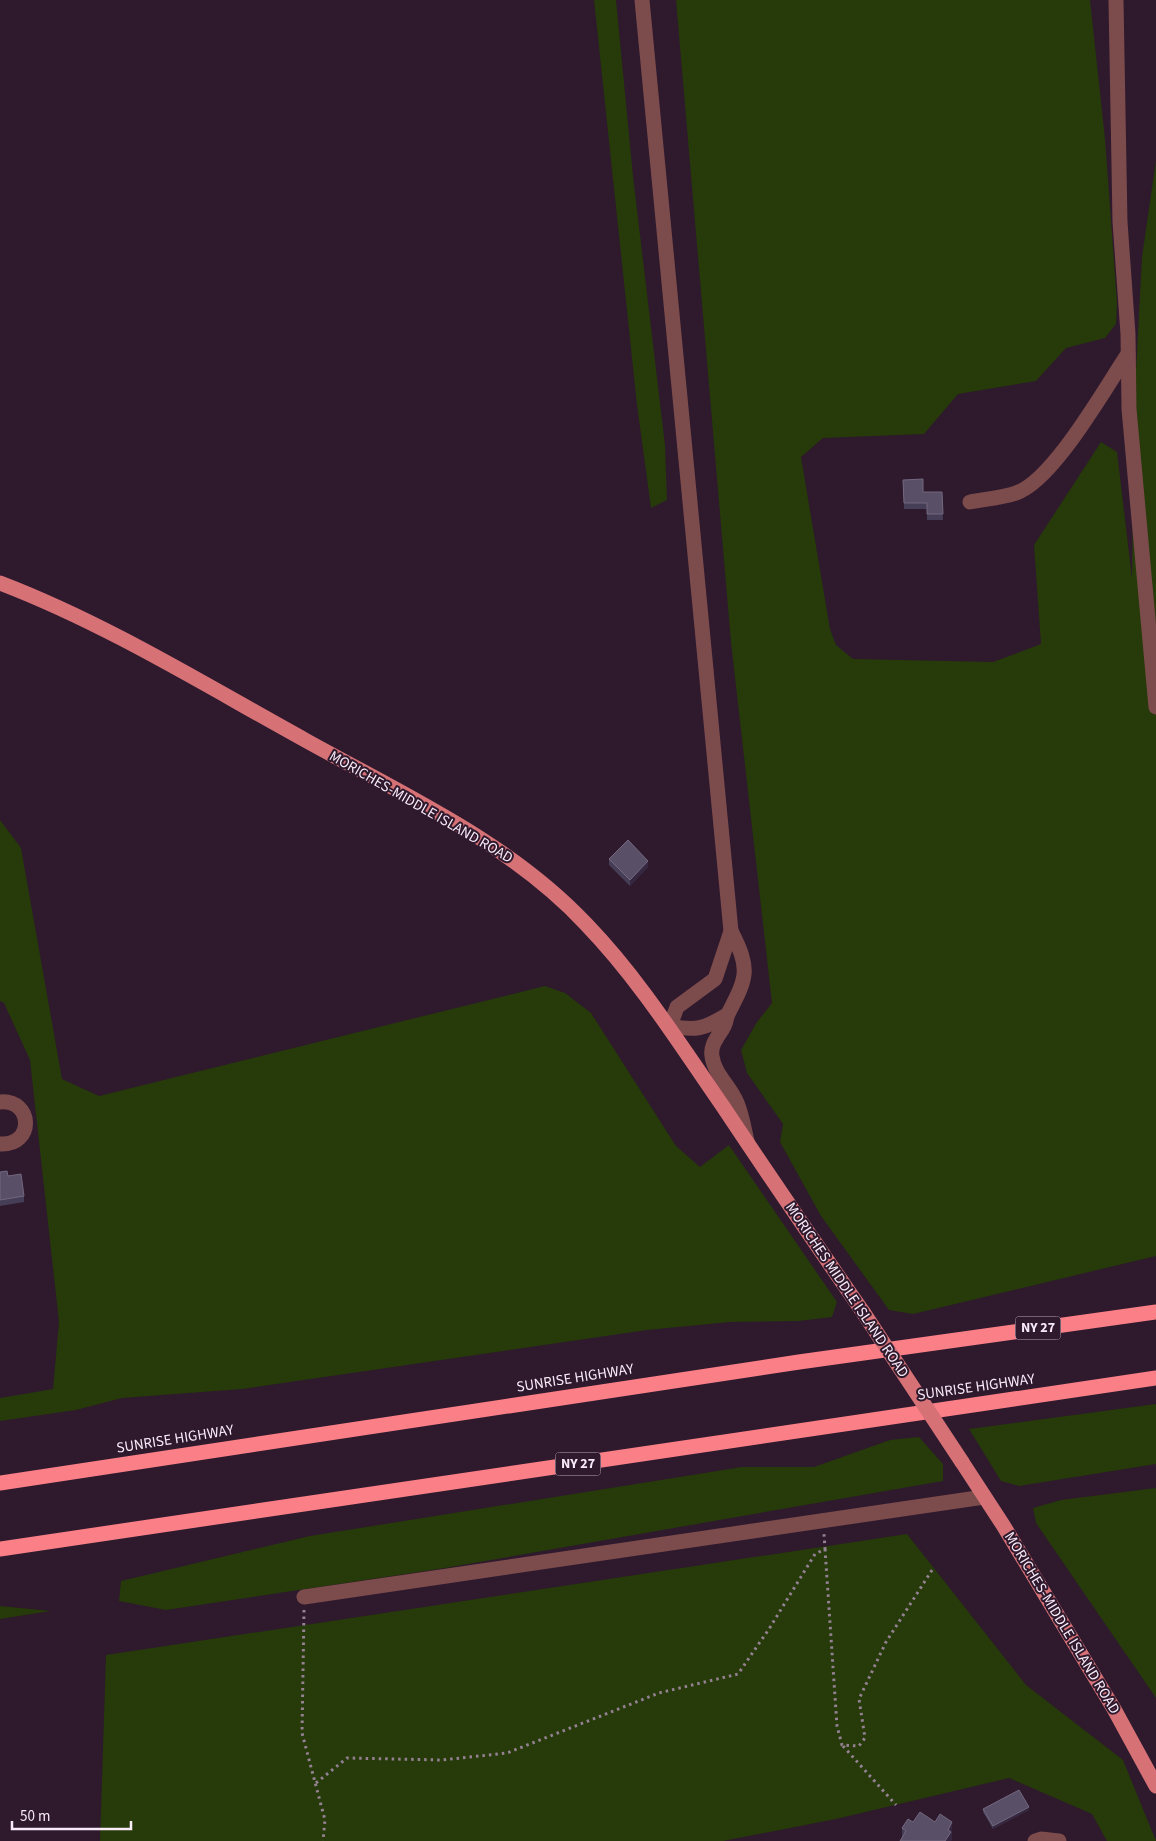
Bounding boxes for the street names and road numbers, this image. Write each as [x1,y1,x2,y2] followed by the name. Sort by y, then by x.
[325,746,517,868] street label: MORICHES-MIDDLE ISLAND ROAD
[780,1198,914,1382] street label: MORICHES MIDDLE ISLAND ROAD
[1016,1316,1060,1340] road number: NY 27
[515,1358,636,1398] street label: SUNRISE HIGHWAY
[916,1368,1037,1406] street label: SUNRISE HIGHWAY
[115,1419,236,1459] street label: SUNRISE HIGHWAY
[556,1452,600,1476] road number: NY 27
[999,1528,1125,1718] street label: MORICHES-MIDDLE ISLAND ROAD

